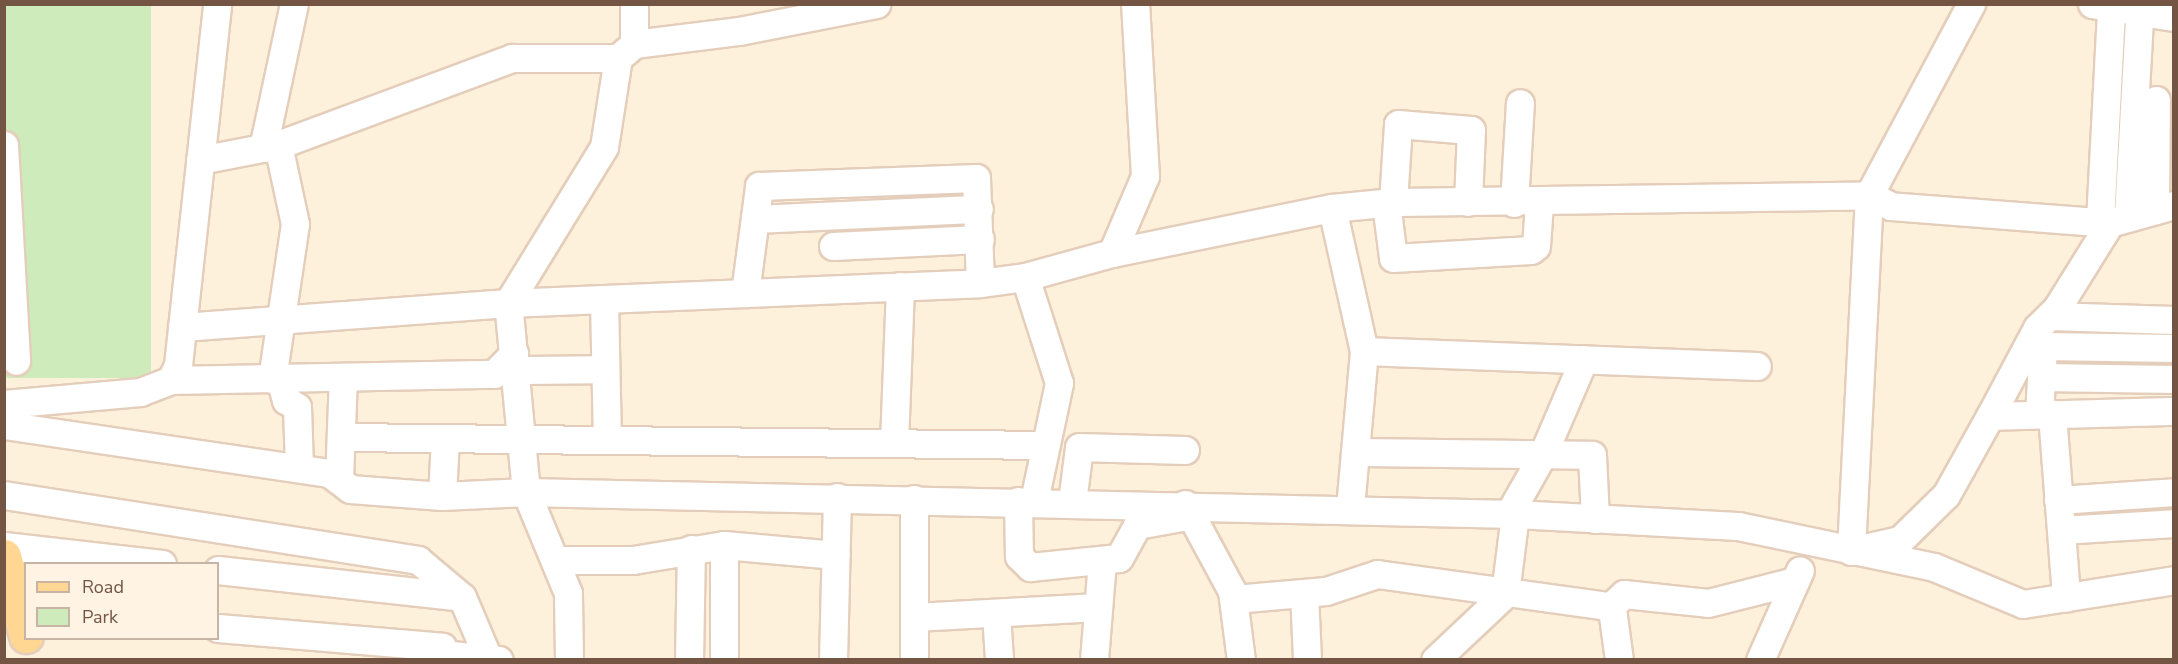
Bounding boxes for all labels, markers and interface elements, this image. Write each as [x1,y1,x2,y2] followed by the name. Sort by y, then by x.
[24,562,219,640] legend
[82,575,124,599] text: Road
[82,605,118,629] text: Park

